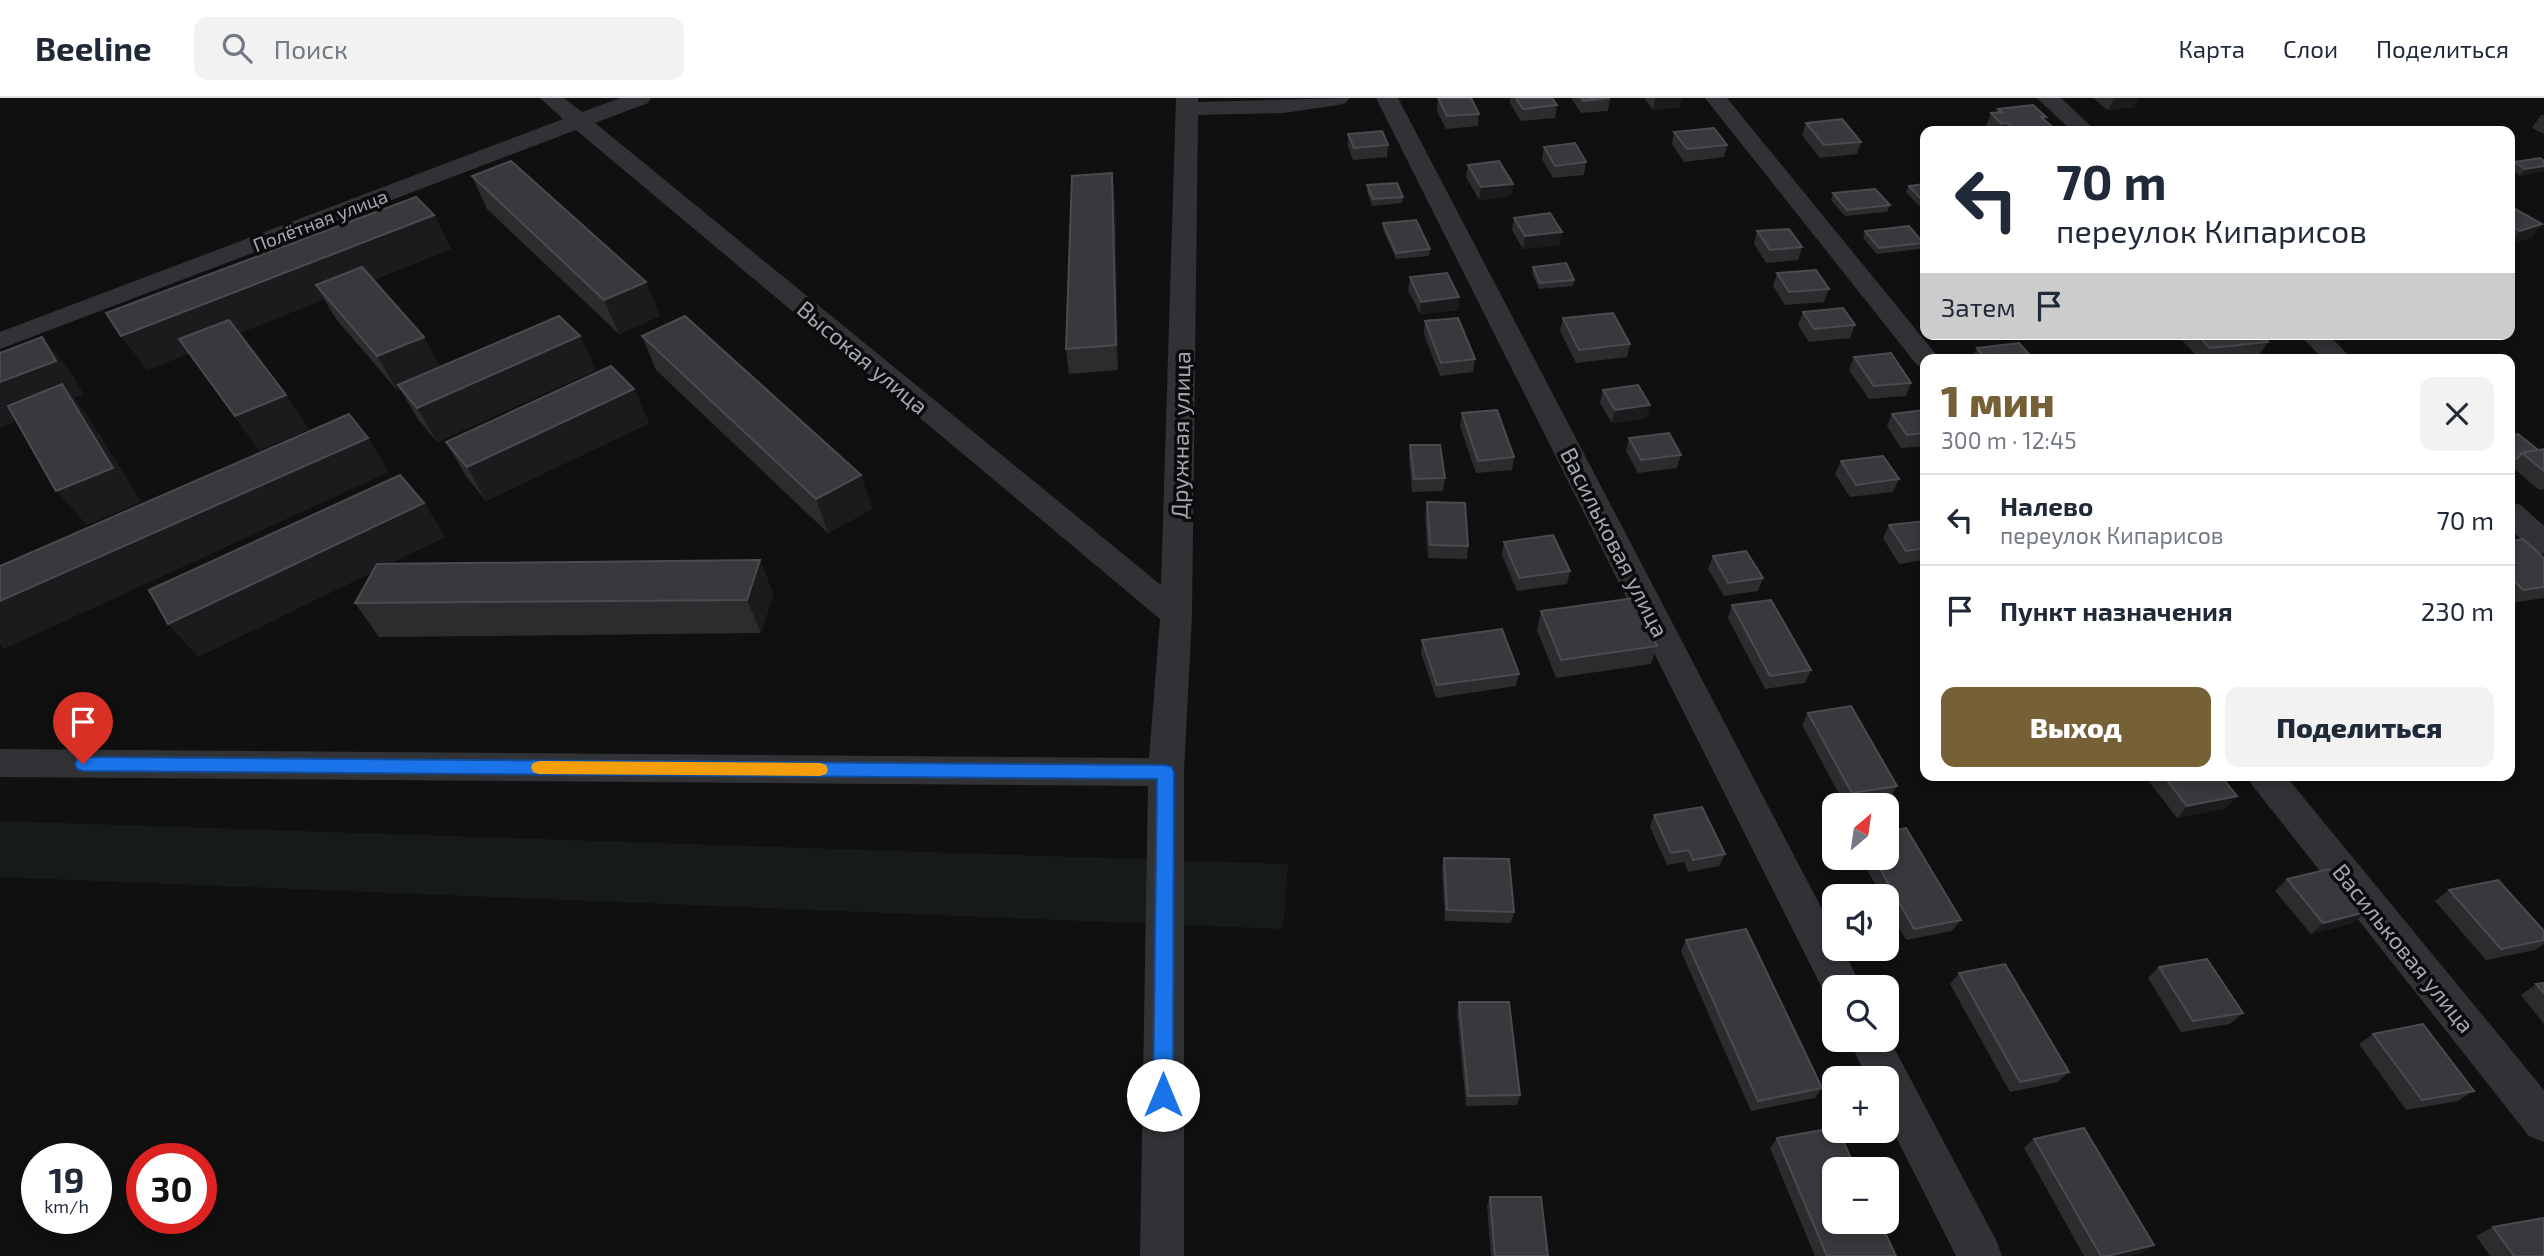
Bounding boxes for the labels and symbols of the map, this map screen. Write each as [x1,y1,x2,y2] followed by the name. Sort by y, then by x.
[249,184,391,257] street label: Полётная улица
[791,294,934,421] street label: Высокая улица
[1165,351,1196,519] street label: Дружная улица
[1554,442,1675,642] street label: Васильковая улица
[53,692,113,764] pin
[1822,793,1899,870] north arrow
[2327,858,2481,1039] street label: Васильковая улица
[1126,1058,1200,1132] position arrow
[126,1143,217,1234] speed limit sign: 30

